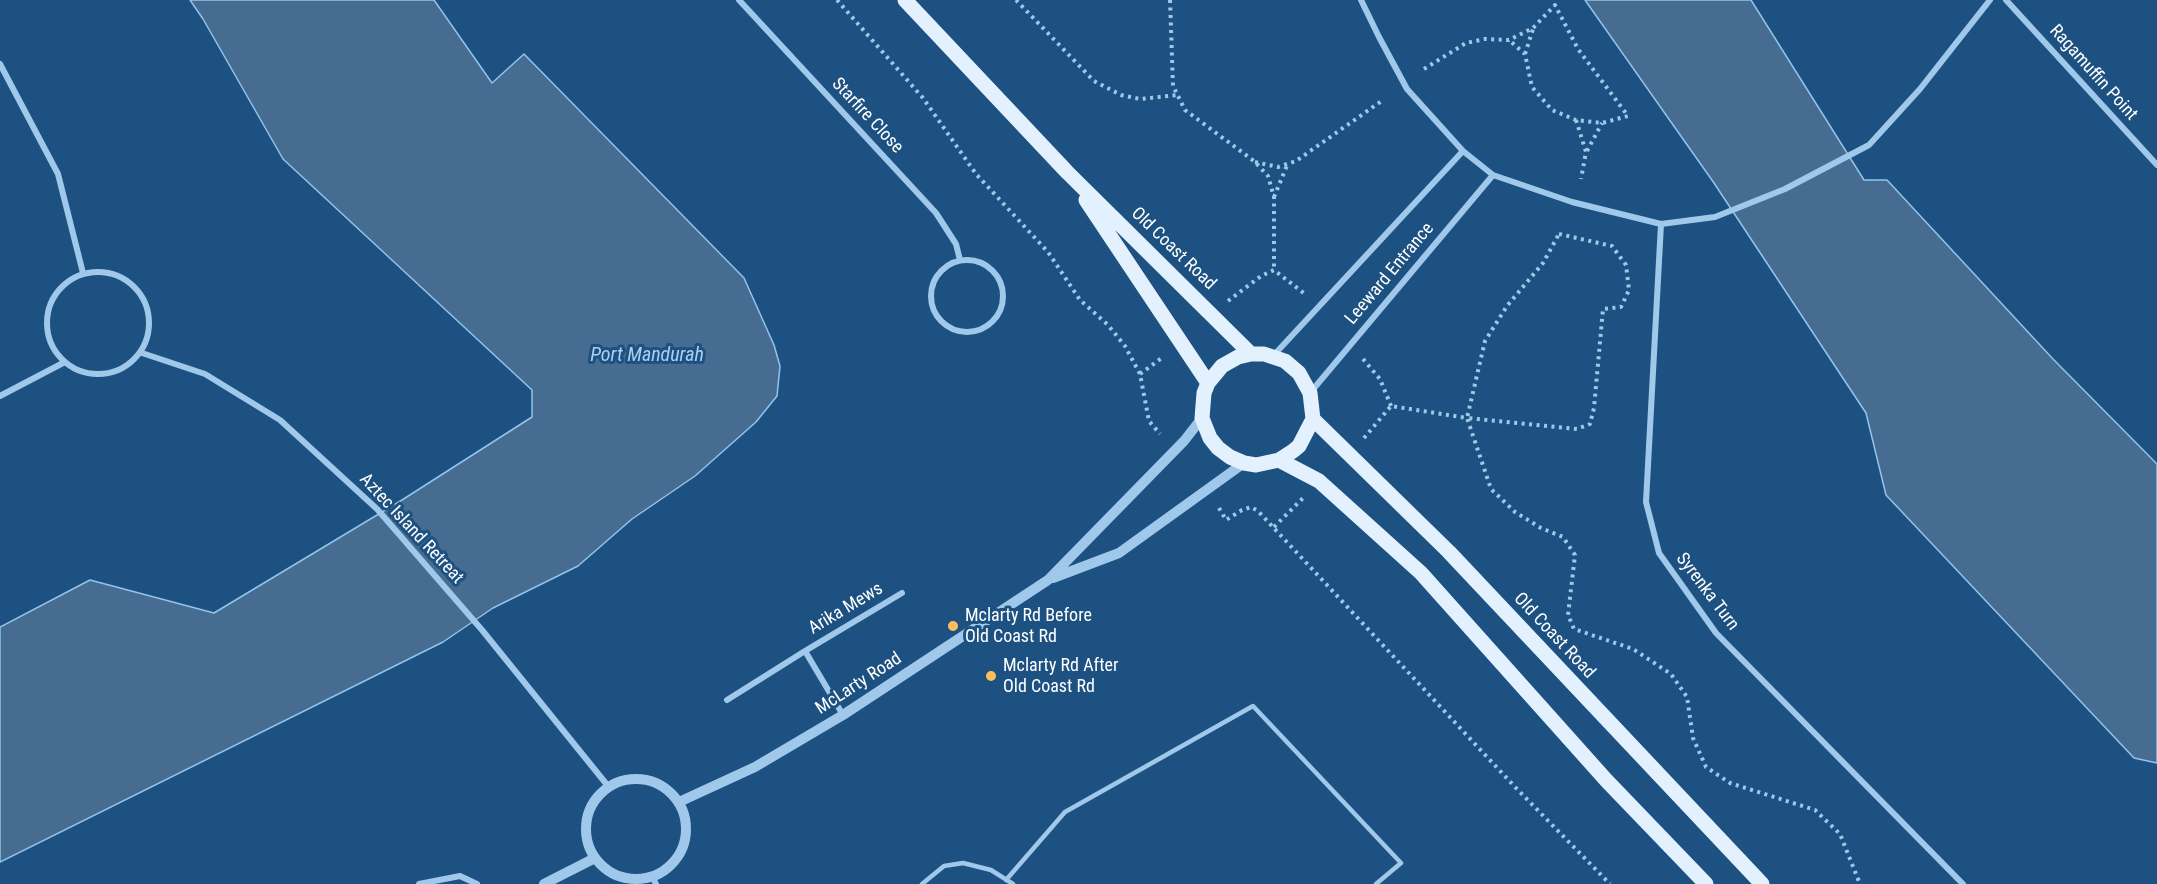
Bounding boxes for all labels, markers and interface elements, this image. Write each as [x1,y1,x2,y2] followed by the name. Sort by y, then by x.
[2044,21,2142,125] street label: Ragamuffin Point
[827,74,907,158] street label: Starfire Close
[1126,203,1220,295] street label: Old Coast Road
[1341,219,1439,329] street label: Leeward Entrance
[590,344,704,368] water label: Port Mandurah
[354,469,468,589] street label: Aztec Island Retreat
[1671,549,1743,635] street label: Syrenka Turn
[805,578,887,640] street label: Arika Mews
[1509,589,1599,683] street label: Old Coast Road
[965,605,1092,648] place label: Mclarty Rd Before Old Coast Rd
[946,619,960,633] marker: Mclarty Rd Before Old Coast Rd
[812,648,906,720] street label: McLarty Road
[1003,655,1118,698] place label: Mclarty Rd After Old Coast Rd
[984,669,998,683] marker: Mclarty Rd After Old Coast Rd

